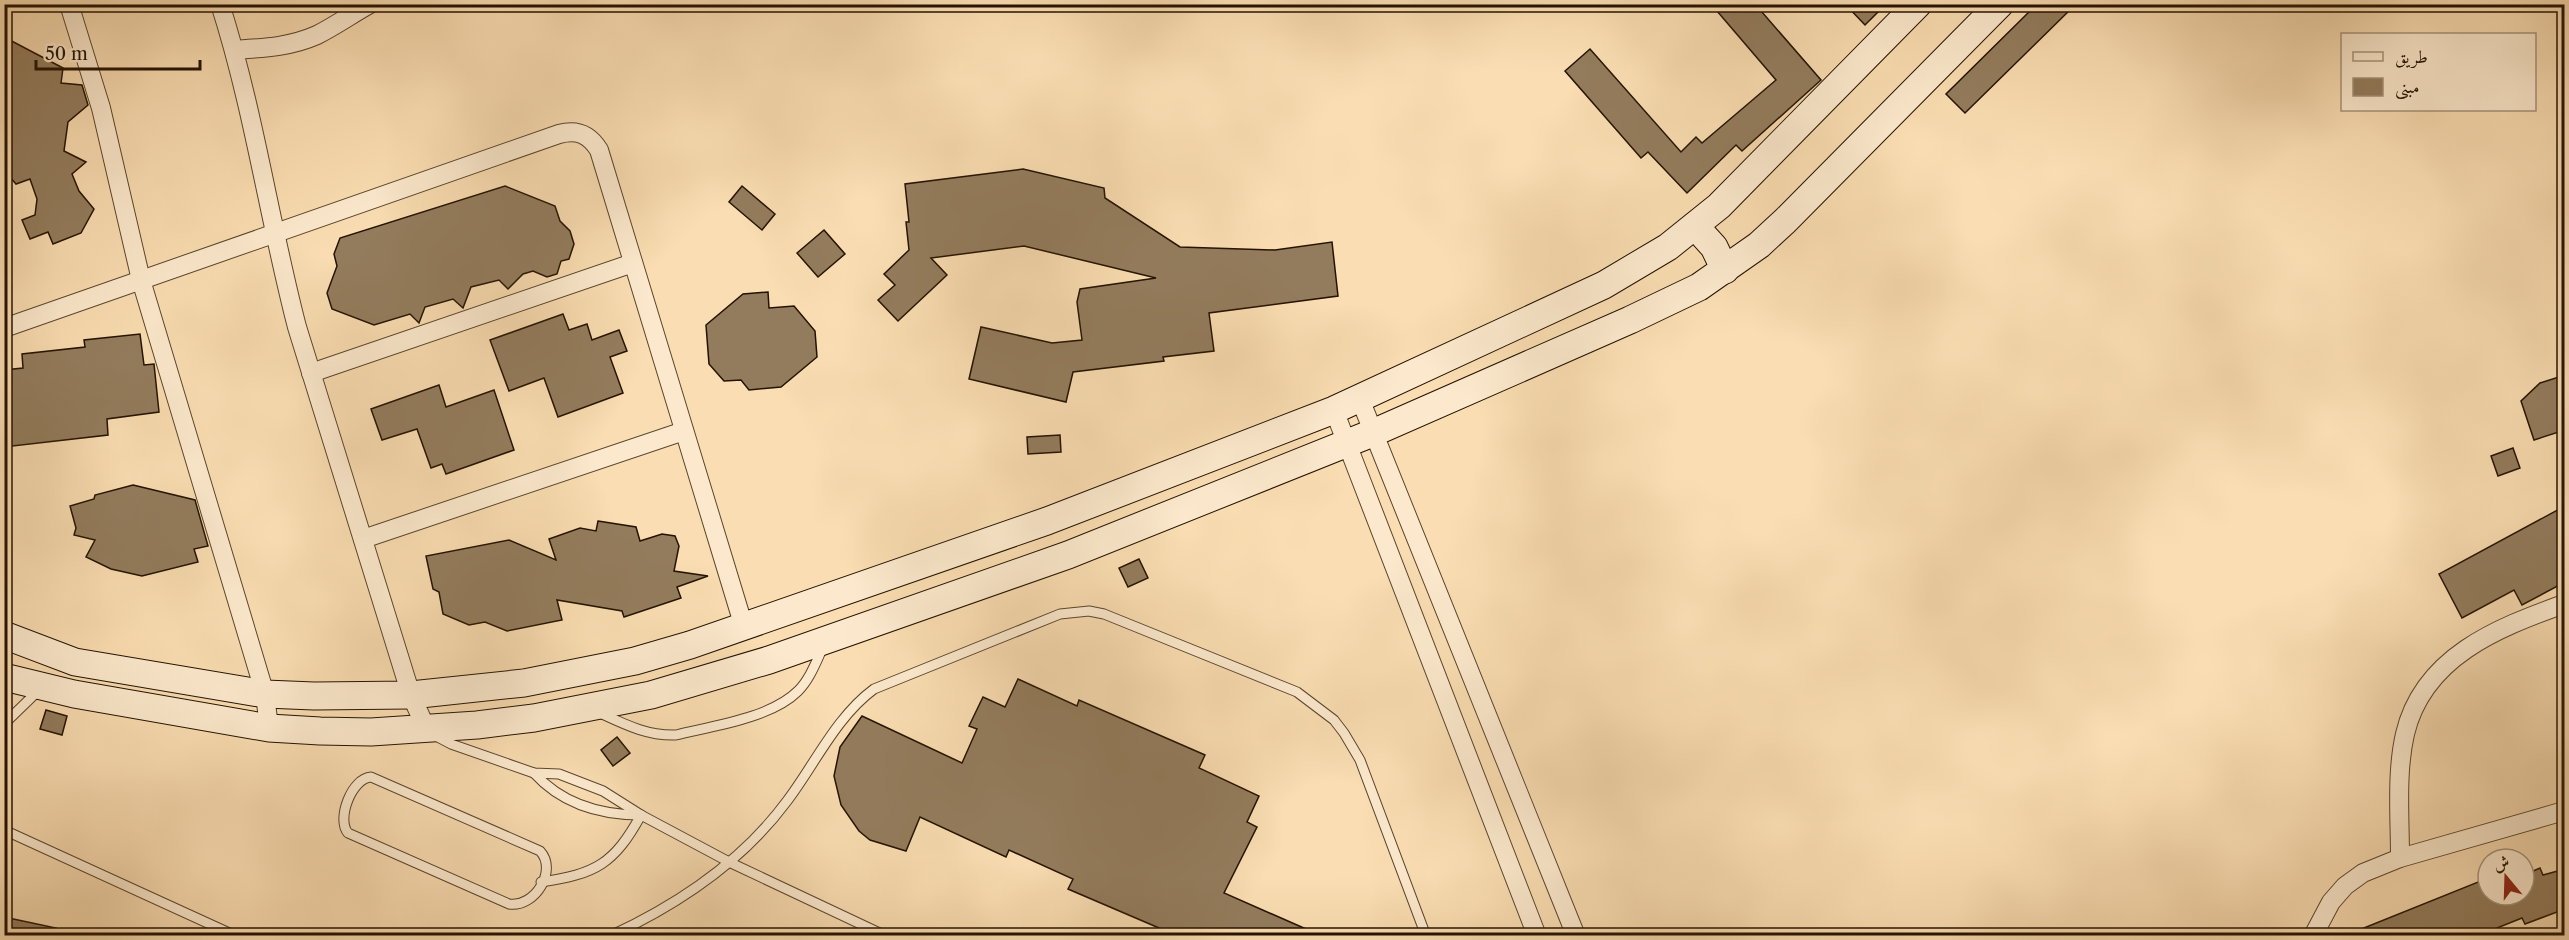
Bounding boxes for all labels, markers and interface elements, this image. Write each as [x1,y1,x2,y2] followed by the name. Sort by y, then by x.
[36,33,200,71] scale bar
[2341,33,2536,111] legend
[45,43,88,65] text: 50 m
[2395,46,2428,69] text: طريق
[2395,76,2420,100] text: مبنى
[2476,847,2536,907] north arrow
[2490,851,2512,875] text: ش

